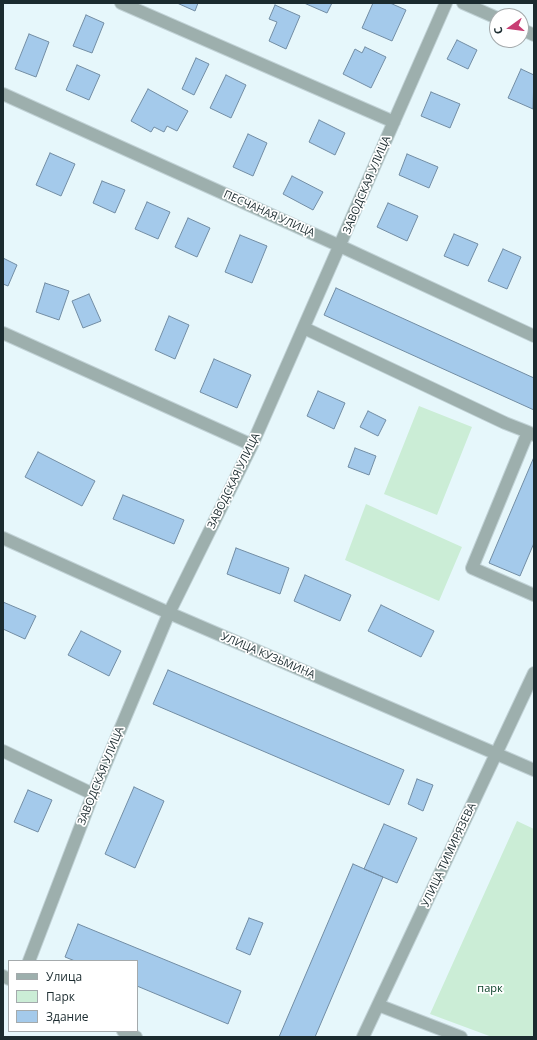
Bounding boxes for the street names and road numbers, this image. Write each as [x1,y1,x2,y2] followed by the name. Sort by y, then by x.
[340,134,394,236] street label: ЗАВОДСКАЯ УЛИЦА
[221,188,317,240] street label: ПЕСЧАНАЯ УЛИЦА
[205,431,263,531] street label: ЗАВОДСКАЯ УЛИЦА
[219,630,317,682] street label: УЛИЦА КУЗЬМИНА
[75,725,127,827] street label: ЗАВОДСКАЯ УЛИЦА
[419,801,479,909] street label: УЛИЦА ТИМИРЯЗЕВА

